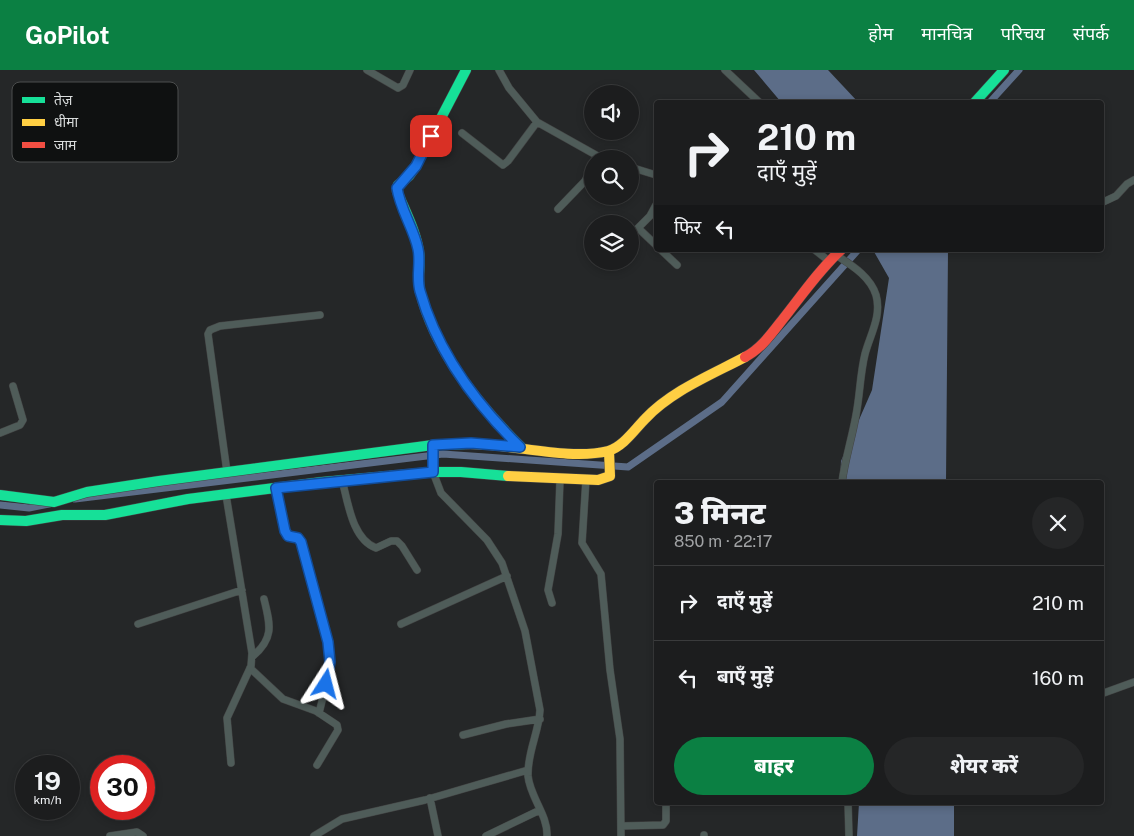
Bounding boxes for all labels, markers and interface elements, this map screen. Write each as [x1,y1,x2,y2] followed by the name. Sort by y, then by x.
[25,21,109,49] text: GoPilot
[868,23,893,44] text: होम
[921,23,973,44] text: मानचित्र
[1001,23,1045,44] text: परिचय
[1073,23,1109,44] text: संपर्क
[12,82,178,162] legend
[584,85,639,270] map controls
[584,85,639,140] button: sound
[54,91,73,108] text: तेज़
[54,114,79,130] text: धीमा
[410,115,452,157] pin
[757,117,856,158] text: 210 m
[674,120,739,185] icon: right
[417,122,445,150] icon: arrive
[54,137,77,153] text: जाम
[584,150,639,205] button: search
[757,159,817,185] text: दाएँ मुड़ें
[584,215,639,270] button: layers
[711,215,739,243] icon: left
[674,216,701,238] text: फिर
[674,495,766,531] text: 3 मिनट
[1032,497,1084,549] button: close
[674,532,772,551] text: 850 m · 22:17
[674,589,702,617] icon: right
[717,590,772,612] text: दाएँ मुड़ें
[1032,592,1084,614] text: 210 m
[299,657,351,709] position arrow
[674,664,702,692] icon: left
[717,665,773,687] text: बाएँ मुड़ें
[1032,667,1084,689] text: 160 m
[674,737,874,795] button: बाहर
[884,737,1084,795] button: शेयर करें
[90,755,155,820] speed limit sign: 30
[34,766,61,796] text: 19
[33,793,62,807] text: km/h

